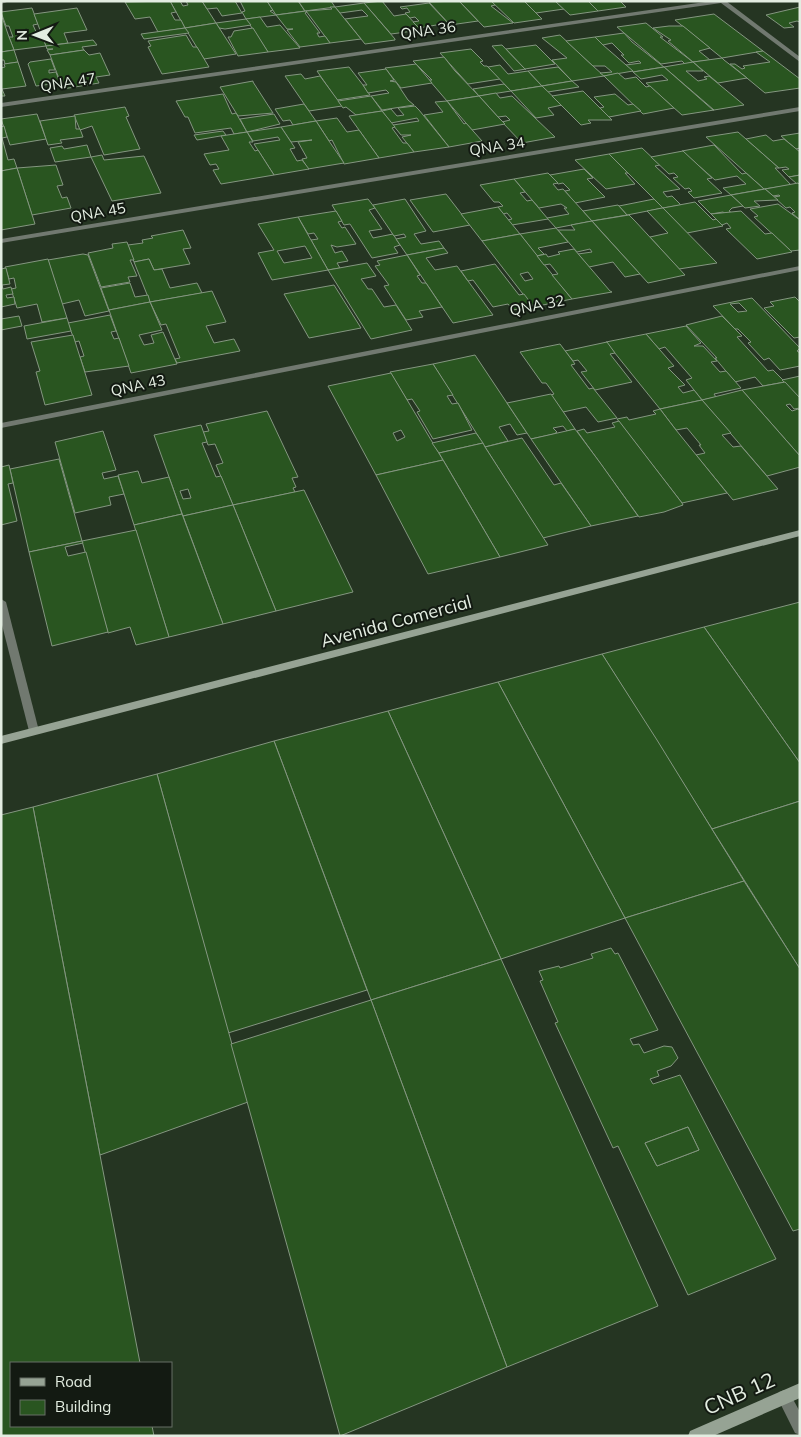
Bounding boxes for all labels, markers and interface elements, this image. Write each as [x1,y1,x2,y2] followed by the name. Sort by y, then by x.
[10,10,60,60] north arrow
[399,17,457,43] street label: QNA 36
[13,30,31,41] text: N
[39,68,97,96] street label: QNA 47
[468,132,526,160] street label: QNA 34
[69,198,127,226] street label: QNA 45
[508,290,566,320] street label: QNA 32
[109,370,167,400] street label: QNA 43
[318,590,474,652] street label: Avenida Comercial
[10,1362,172,1427] legend
[699,1366,779,1420] street label: CNB 12
[55,1372,92,1391] text: Road
[55,1397,111,1416] text: Building

